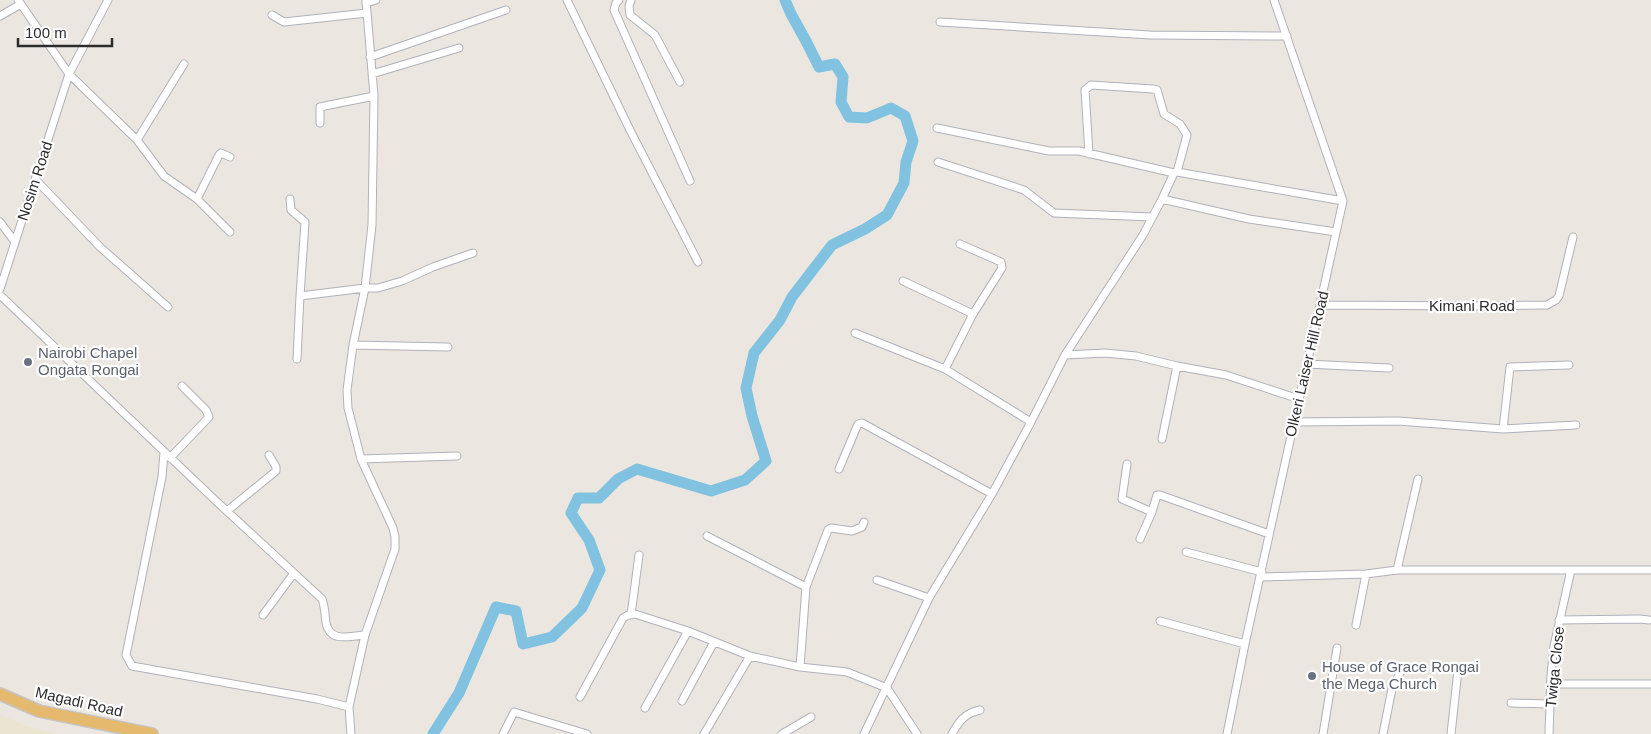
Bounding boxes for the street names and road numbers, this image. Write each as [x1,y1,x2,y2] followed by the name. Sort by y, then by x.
[14,139,55,223] street label: Nosim Road
[1281,289,1332,438] street label: Olkeri Laiser Hill Road
[1429,297,1515,314] street label: Kimani Road
[1542,625,1567,708] street label: Twiga Close
[34,683,124,720] street label: Magadi Road

